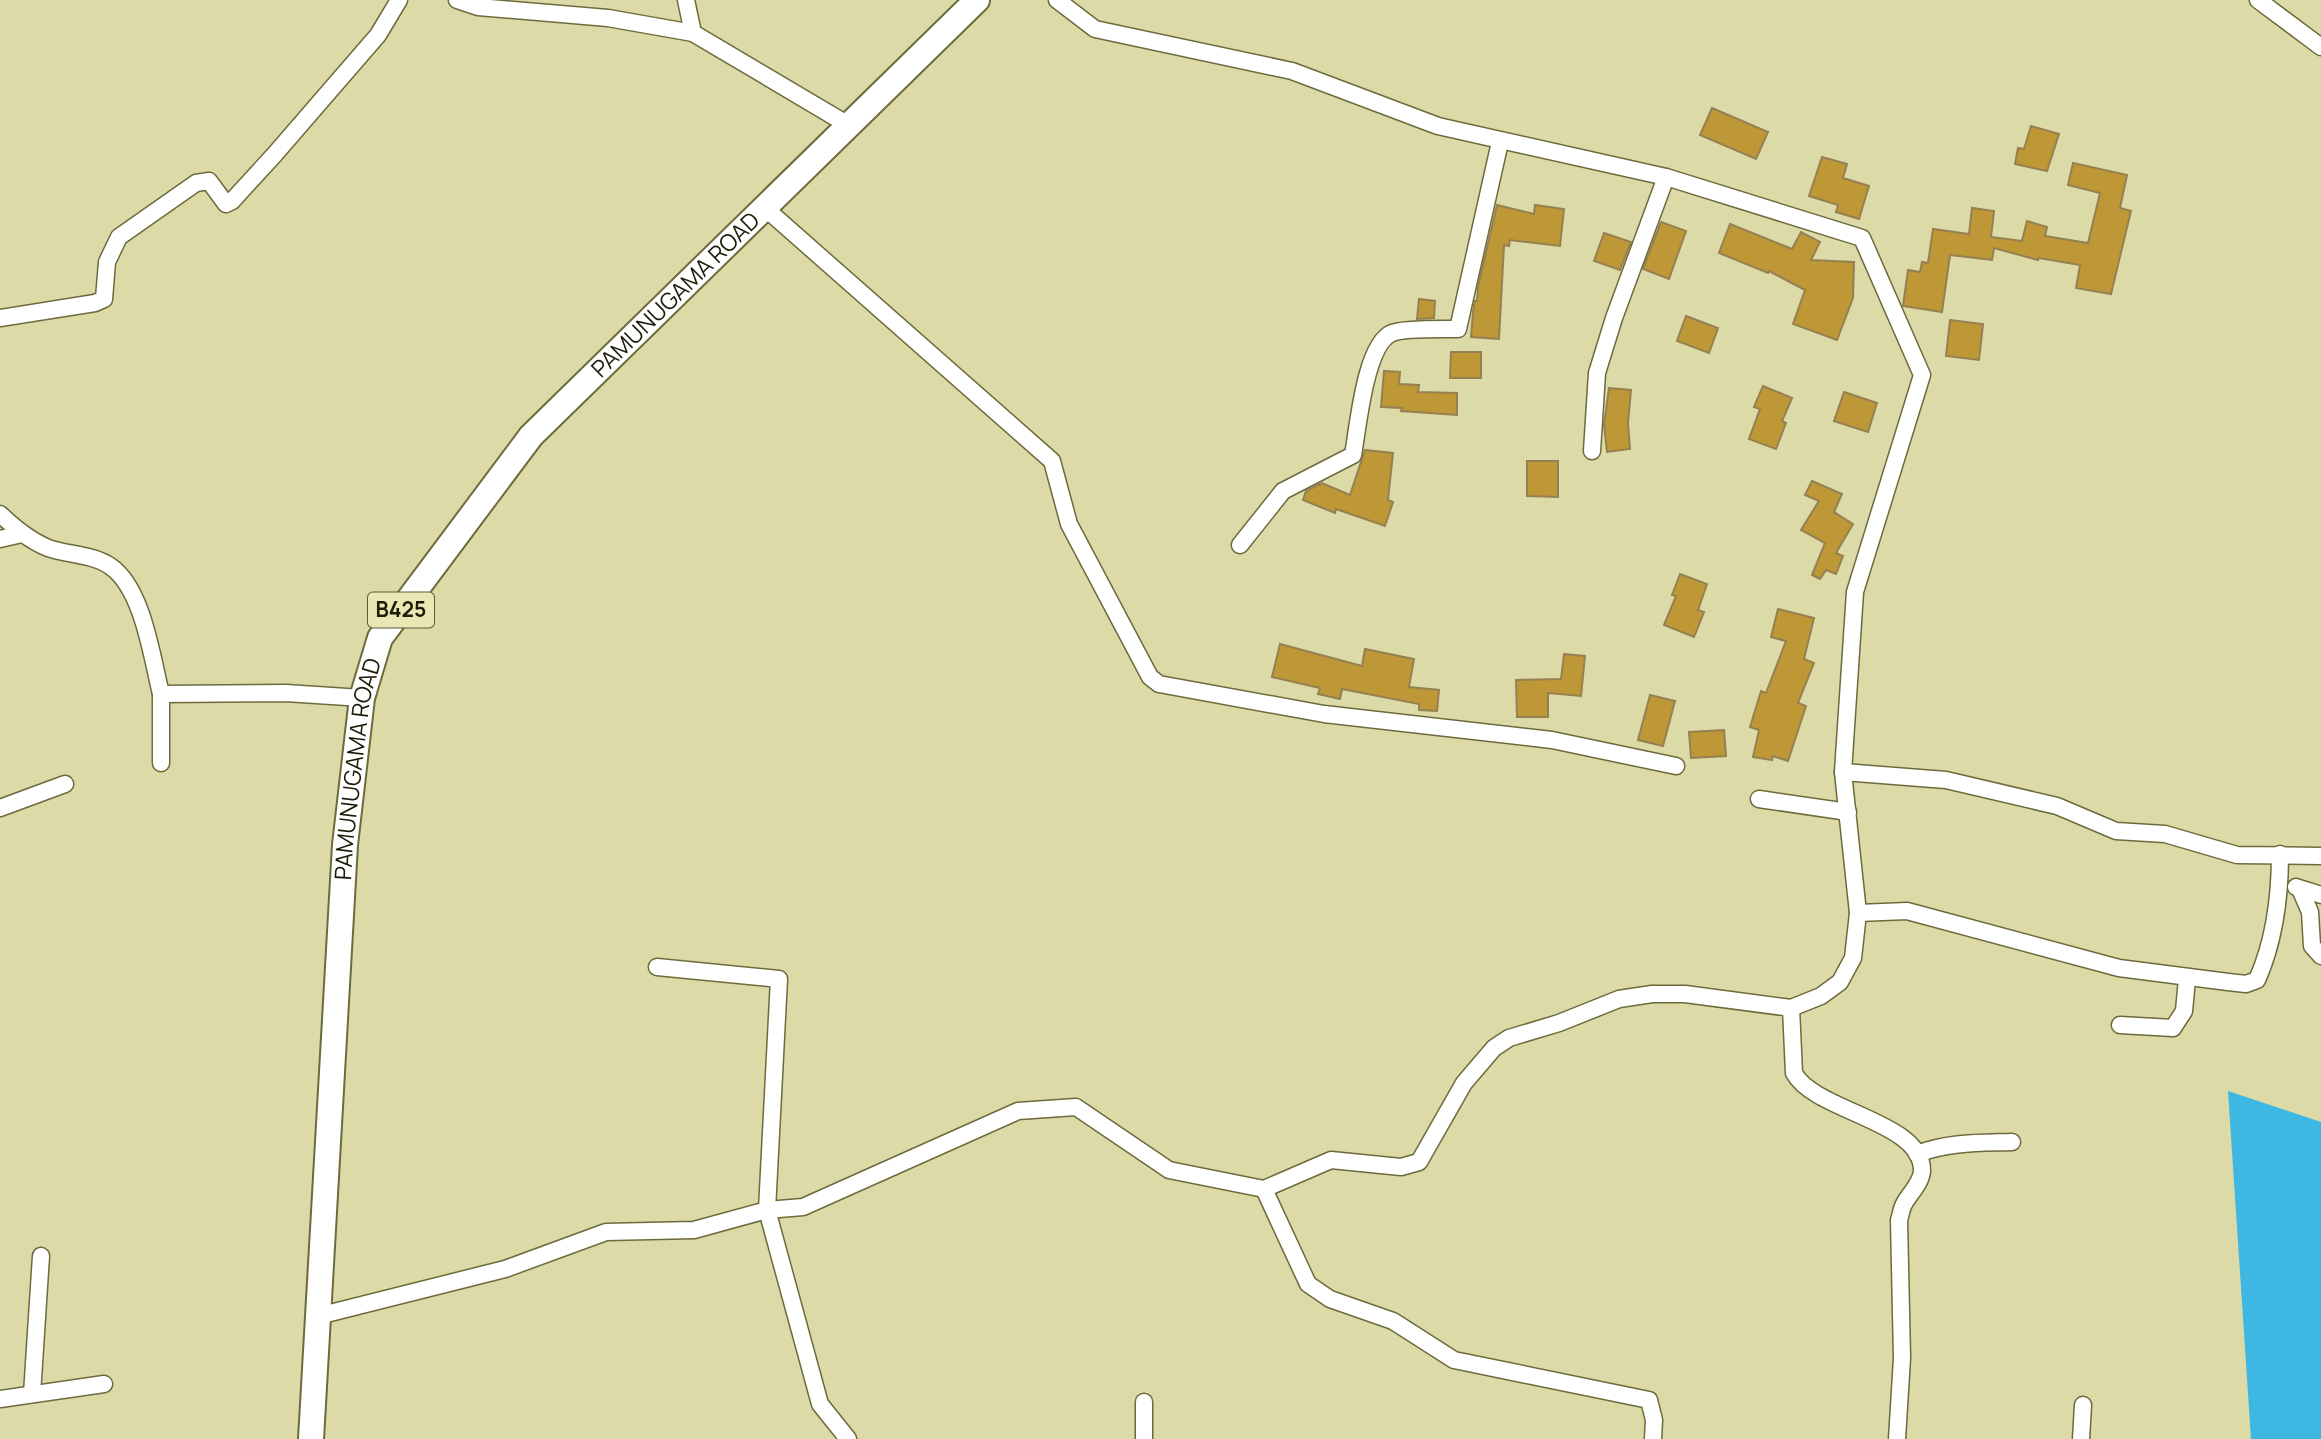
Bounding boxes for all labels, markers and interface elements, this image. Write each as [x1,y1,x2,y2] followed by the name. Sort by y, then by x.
[583,204,766,384] street label: PAMUNUGAMA ROAD
[368,592,434,628] road number: B425
[326,654,388,881] street label: PAMUNUGAMA ROAD

